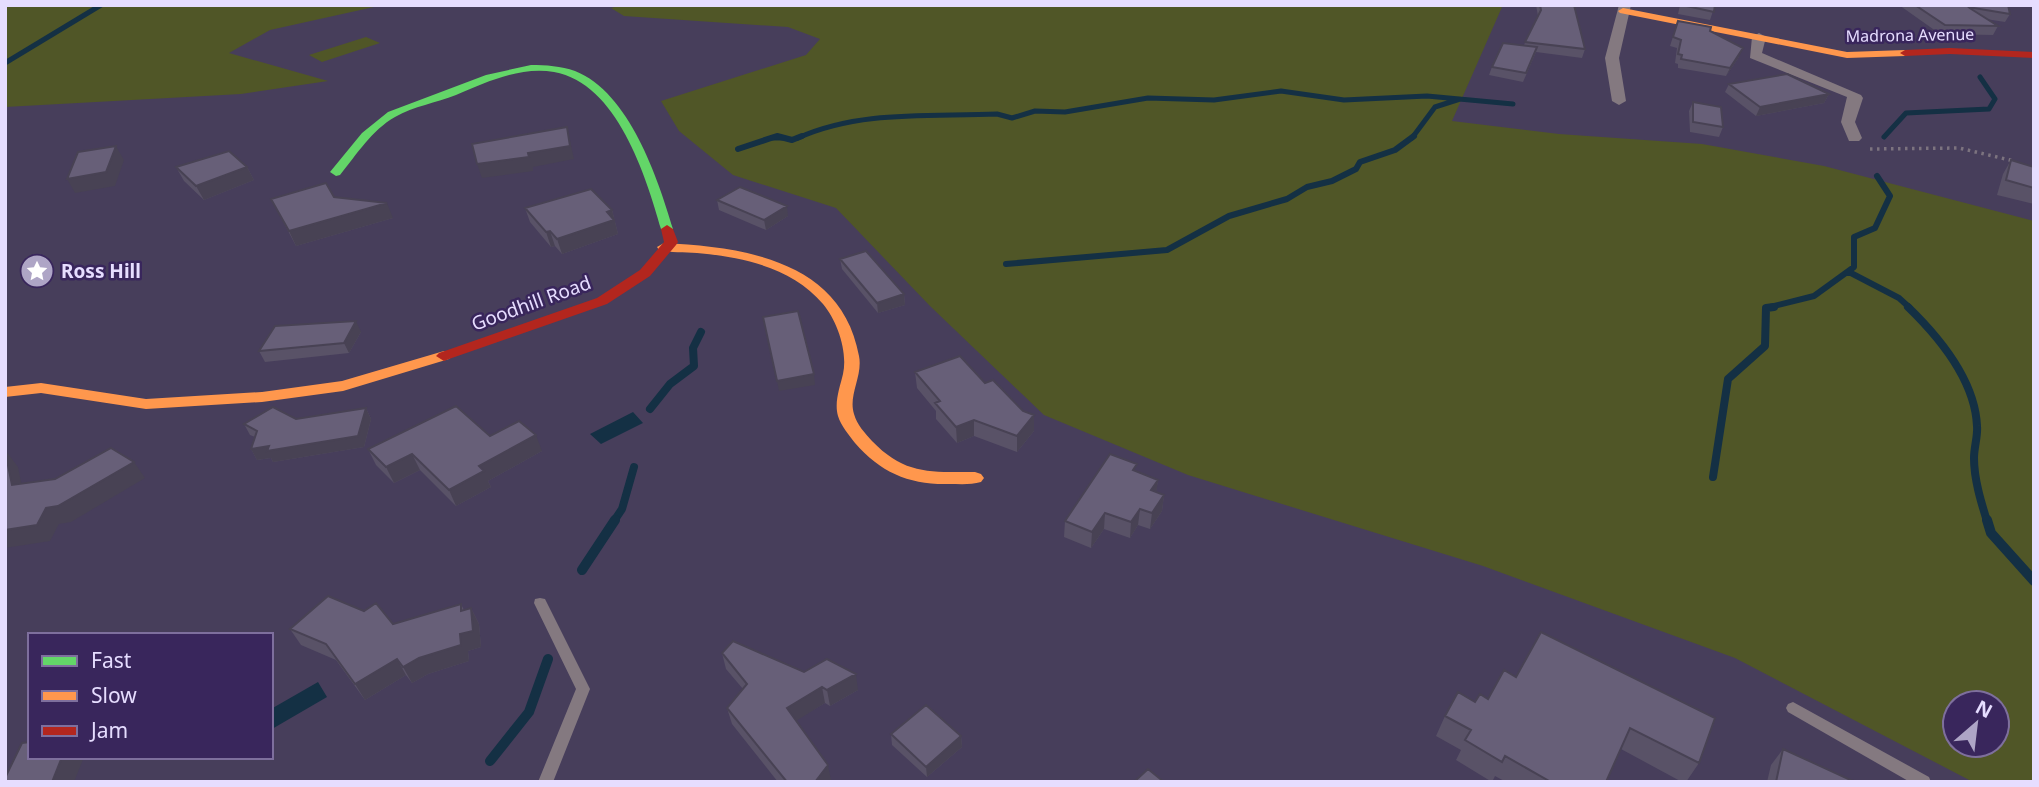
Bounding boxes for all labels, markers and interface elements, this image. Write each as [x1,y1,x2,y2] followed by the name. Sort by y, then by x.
[1846,23,1974,47] street label: Madrona Avenue
[18,252,56,290] place icon: Ross Hill
[61,258,141,284] place label: Ross Hill
[468,269,594,337] street label: Goodhill Road
[28,633,273,759] legend
[91,646,132,674] text: Fast
[91,681,137,709] text: Slow
[1941,689,2011,759] north arrow
[1971,694,1997,724] text: N
[89,716,128,744] text: Jam

